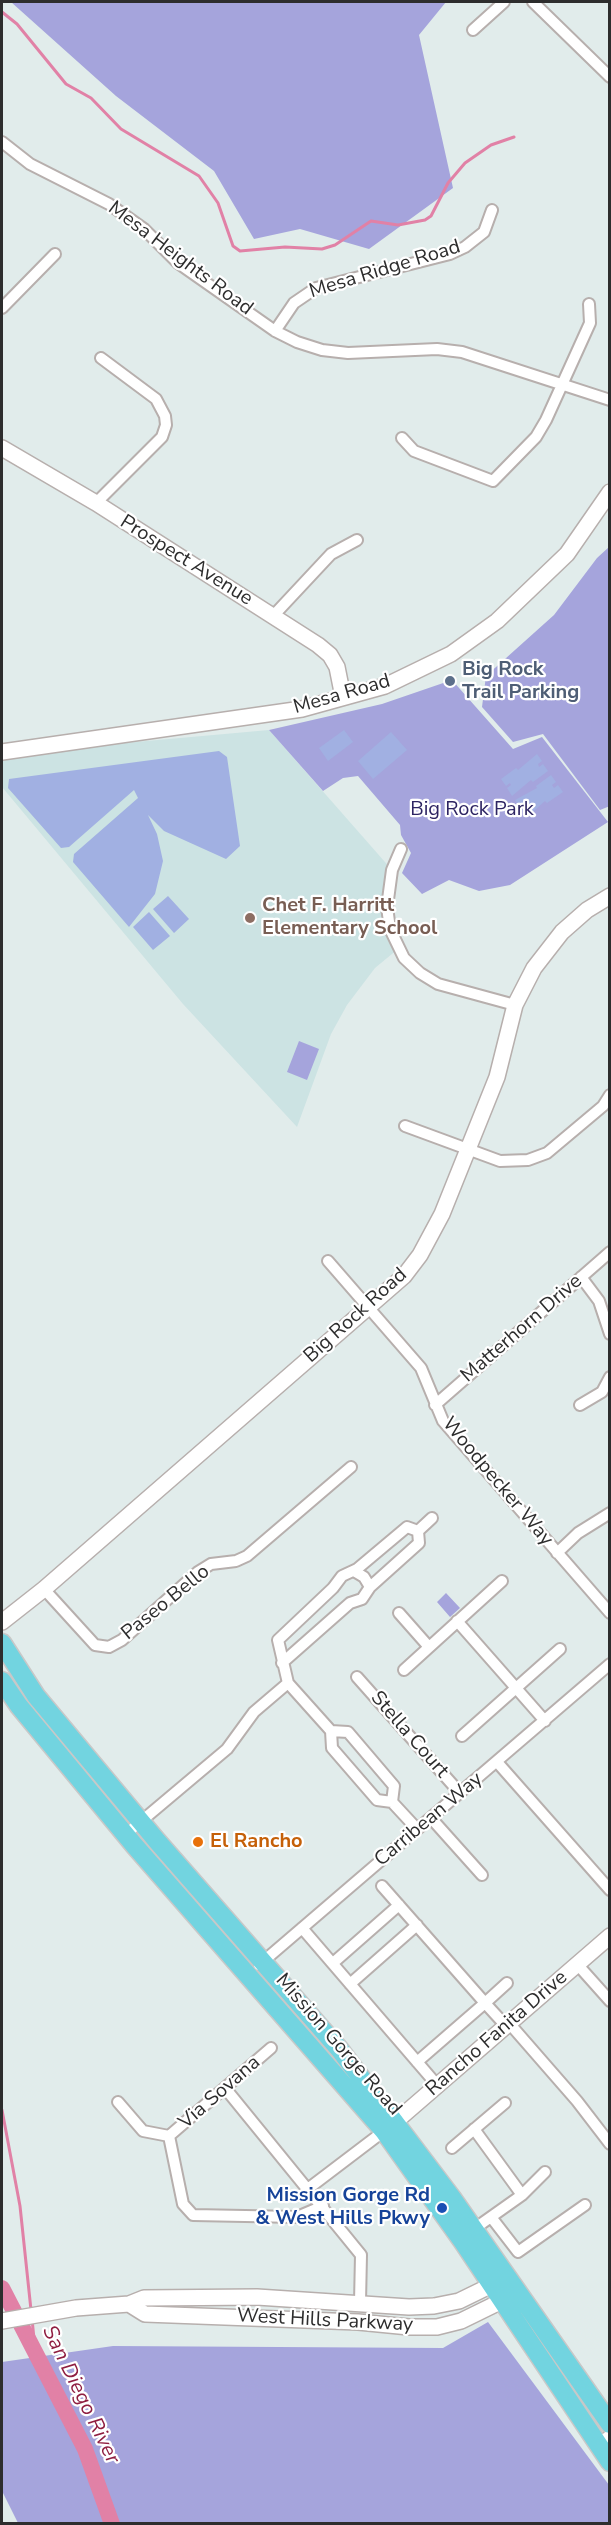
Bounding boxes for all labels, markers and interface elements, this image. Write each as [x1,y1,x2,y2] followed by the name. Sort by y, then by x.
[103,197,257,321] street label: Mesa Heights Road
[307,236,463,304] street label: Mesa Ridge Road
[115,511,257,611] street label: Prospect Avenue
[462,658,579,705] place label: Big Rock Trail Parking
[291,670,393,720] street label: Mesa Road
[443,674,457,688] marker: Big Rock Trail Parking
[410,798,534,822] park label: Big Rock Park
[262,894,437,941] place label: Chet F. Harritt Elementary School
[243,911,257,925] marker: Chet F. Harritt Elementary School
[300,1264,412,1368] street label: Big Rock Road
[457,1270,587,1388] street label: Matterhorn Drive
[436,1413,558,1551] street label: Woodpecker Way
[117,1560,215,1646] street label: Paseo Bello
[365,1687,453,1783] street label: Stella Court
[370,1768,488,1872] street label: Carribean Way
[210,1830,303,1854] place label: El Rancho
[191,1835,205,1849] marker: El Rancho
[421,1966,573,2102] street label: Rancho Fanita Drive
[270,1969,406,2121] street label: Mission Gorge Road
[174,2051,266,2135] street label: Via Sovana
[255,2184,430,2231] place label: Mission Gorge Rd & West Hills Pkwy
[435,2201,449,2215] marker: Mission Gorge Rd & West Hills Pkwy
[236,2304,414,2338] street label: West Hills Parkway
[36,2322,124,2468] water label: San Diego River

